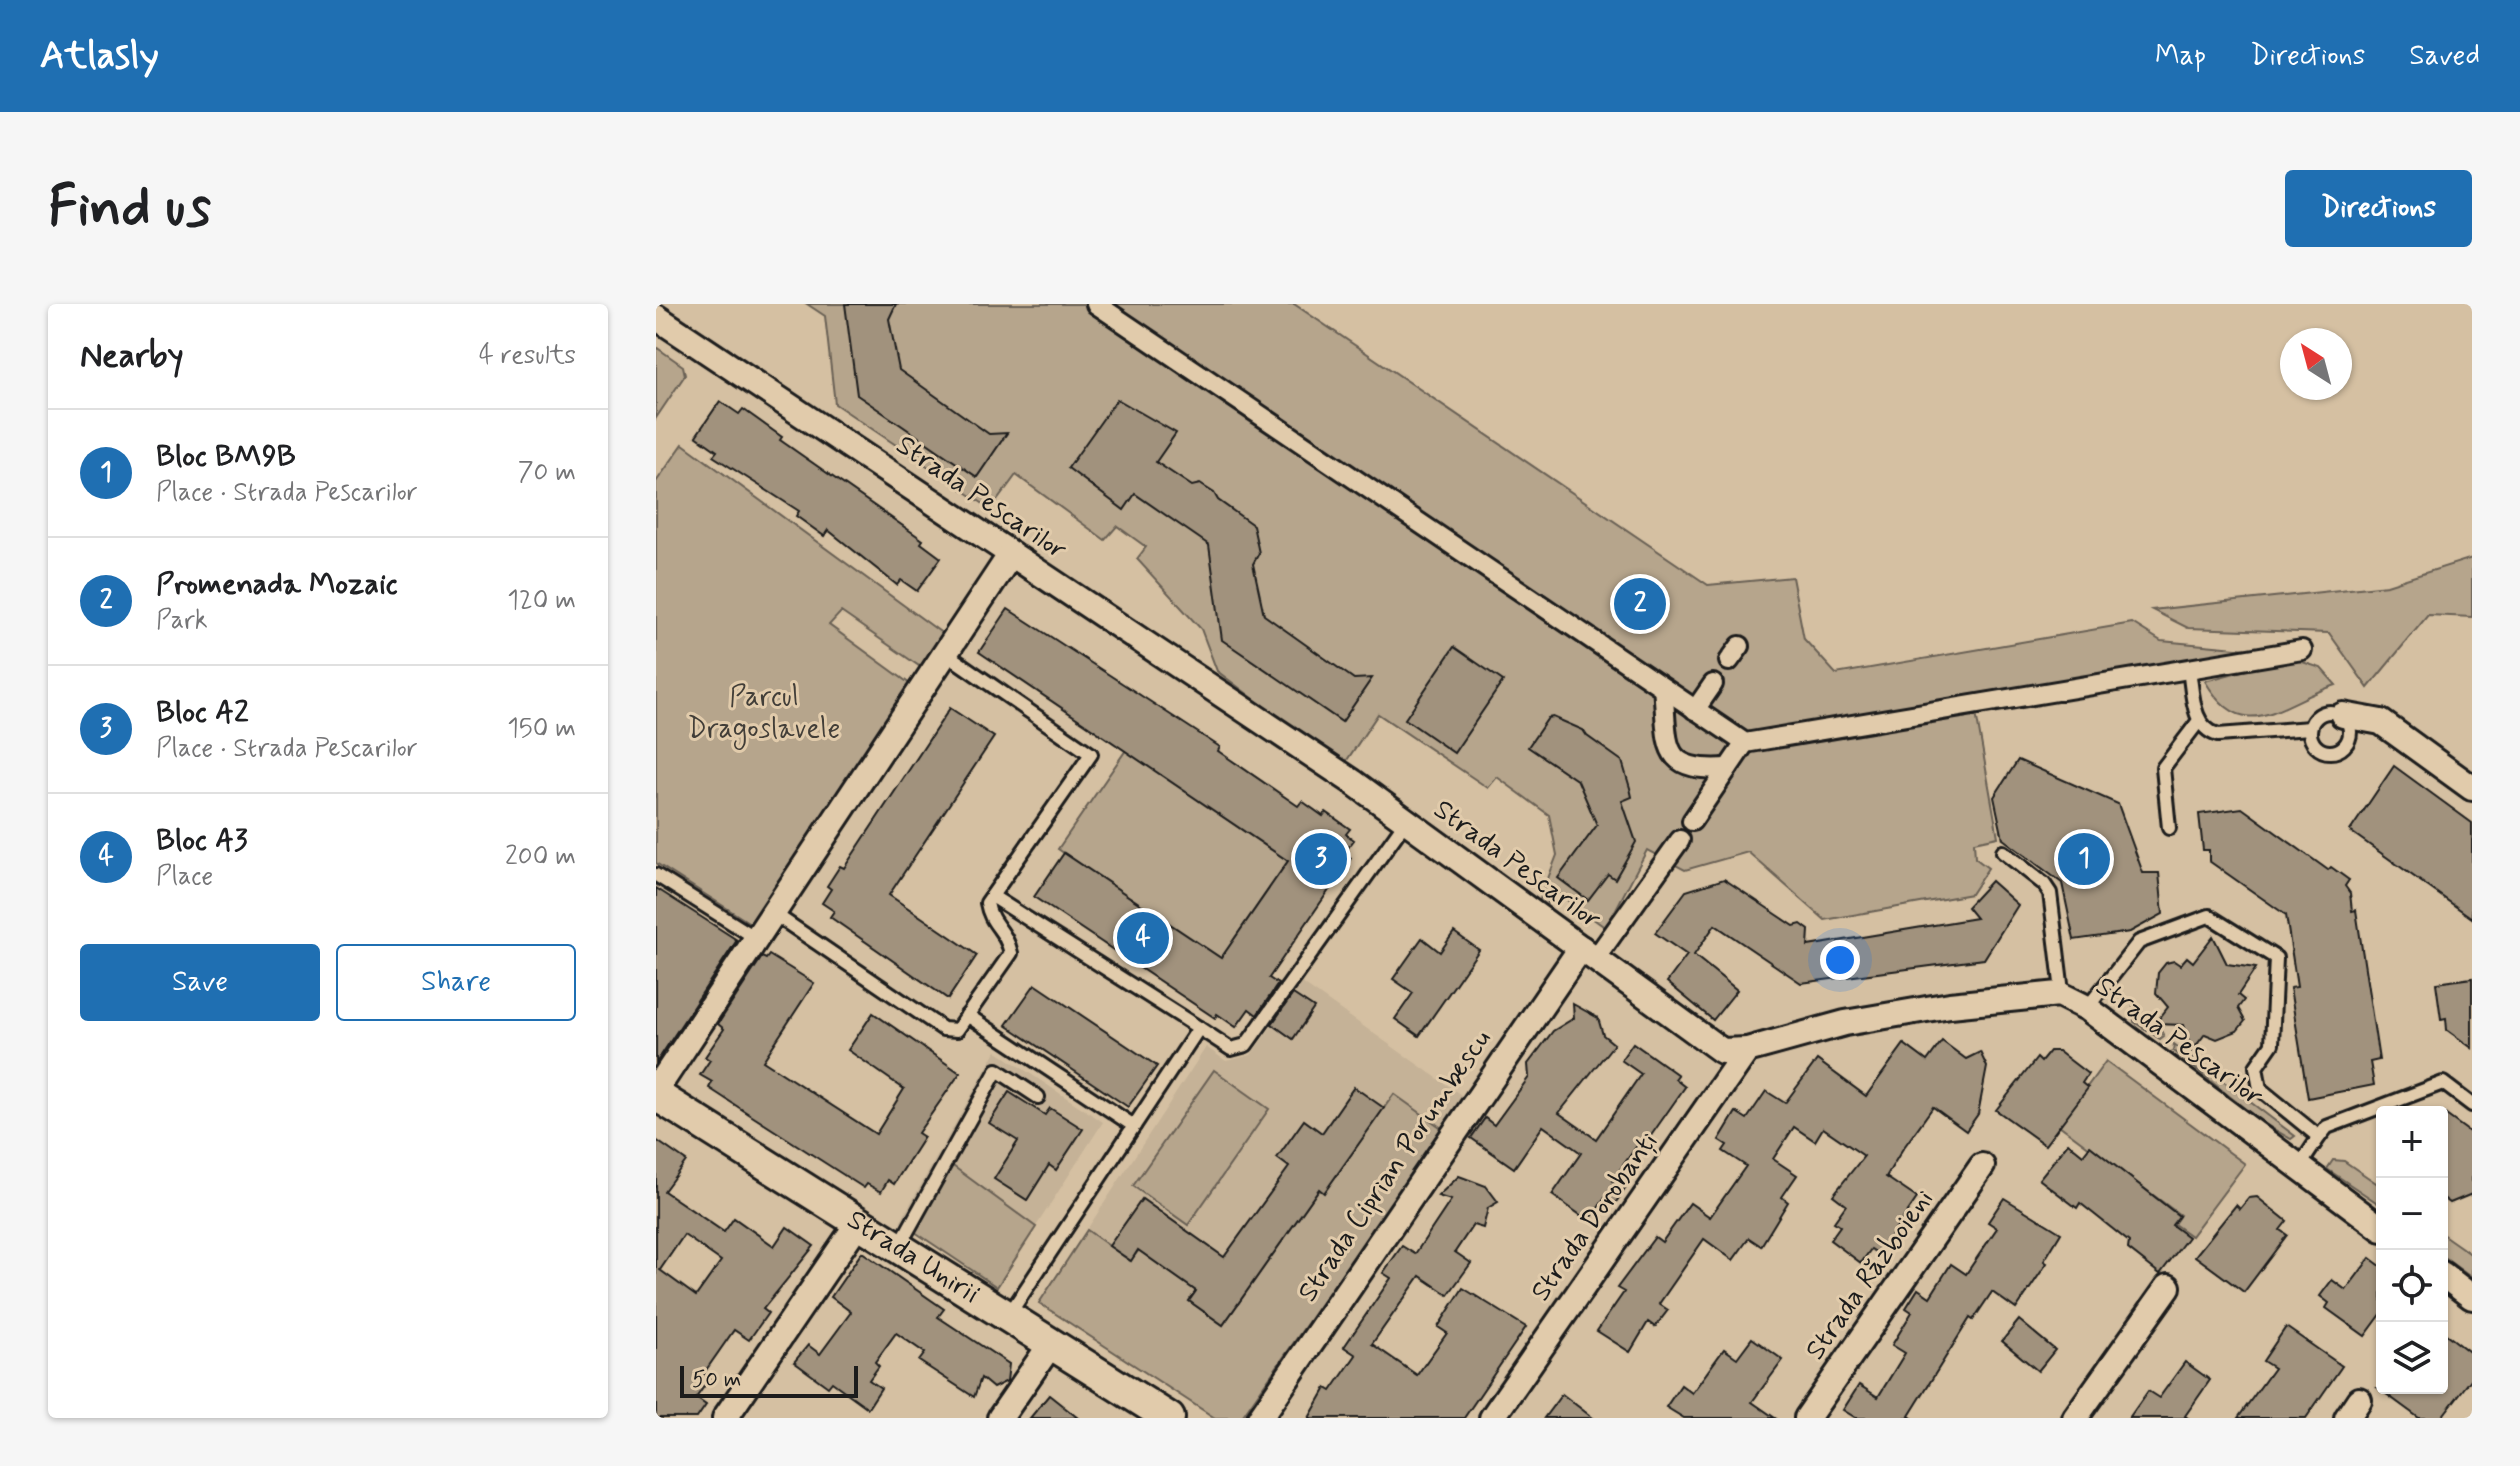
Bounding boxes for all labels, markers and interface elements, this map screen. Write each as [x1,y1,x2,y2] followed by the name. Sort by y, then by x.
[40,32,159,81] text: Atlasly
[2155,38,2206,75] text: Map
[2250,38,2365,75] text: Directions
[2409,38,2480,75] text: Saved
[2285,170,2472,247] button: Directions
[48,172,211,245] text: Find us
[2280,328,2352,400] north arrow
[80,334,184,379] text: Nearby
[479,339,576,373] text: 4 results
[888,427,1074,569] street label: Strada Pescarilor
[156,437,296,476] text: Bloc BM9B
[100,456,112,490] text: 1
[518,456,576,490] text: 70 m
[156,476,418,510] text: Place · Strada Pescarilor
[156,565,398,604] text: Promenada Mozaic
[1614,574,1666,634] pin: 2
[100,584,112,618] text: 2
[507,584,576,618] text: 120 m
[156,604,208,638] text: Park
[688,679,841,750] park label: Parcul Dragoslavele
[156,693,249,732] text: Bloc A2
[100,712,112,746] text: 3
[507,712,576,746] text: 150 m
[156,732,418,766] text: Place · Strada Pescarilor
[1426,792,1608,938] street label: Strada Pescarilor
[156,821,248,860] text: Bloc A3
[1295,829,1347,889] pin: 3
[2058,829,2110,889] pin: 1
[98,840,114,874] text: 4
[505,840,576,874] text: 200 m
[156,860,213,894] text: Place
[1117,908,1169,968] pin: 4
[1820,940,1860,980] your location
[80,944,320,1021] button: Save
[336,944,576,1021] button: Share
[2088,969,2270,1115] street label: Strada Pescarilor
[1290,1023,1500,1309] street label: Strada Ciprian Porumbescu
[2376,1106,2448,1394] map controls
[2376,1106,2448,1178] button: +
[1523,1125,1667,1309] street label: Strada Dorobanți
[2376,1178,2448,1250] button: −
[1797,1182,1943,1368] street label: Strada Războieni
[840,1201,987,1313] street label: Strada Unirii
[2376,1250,2448,1322] button: locate
[2376,1322,2448,1394] button: layers
[680,1362,858,1398] scale bar
[692,1366,741,1394] text: 50 m

